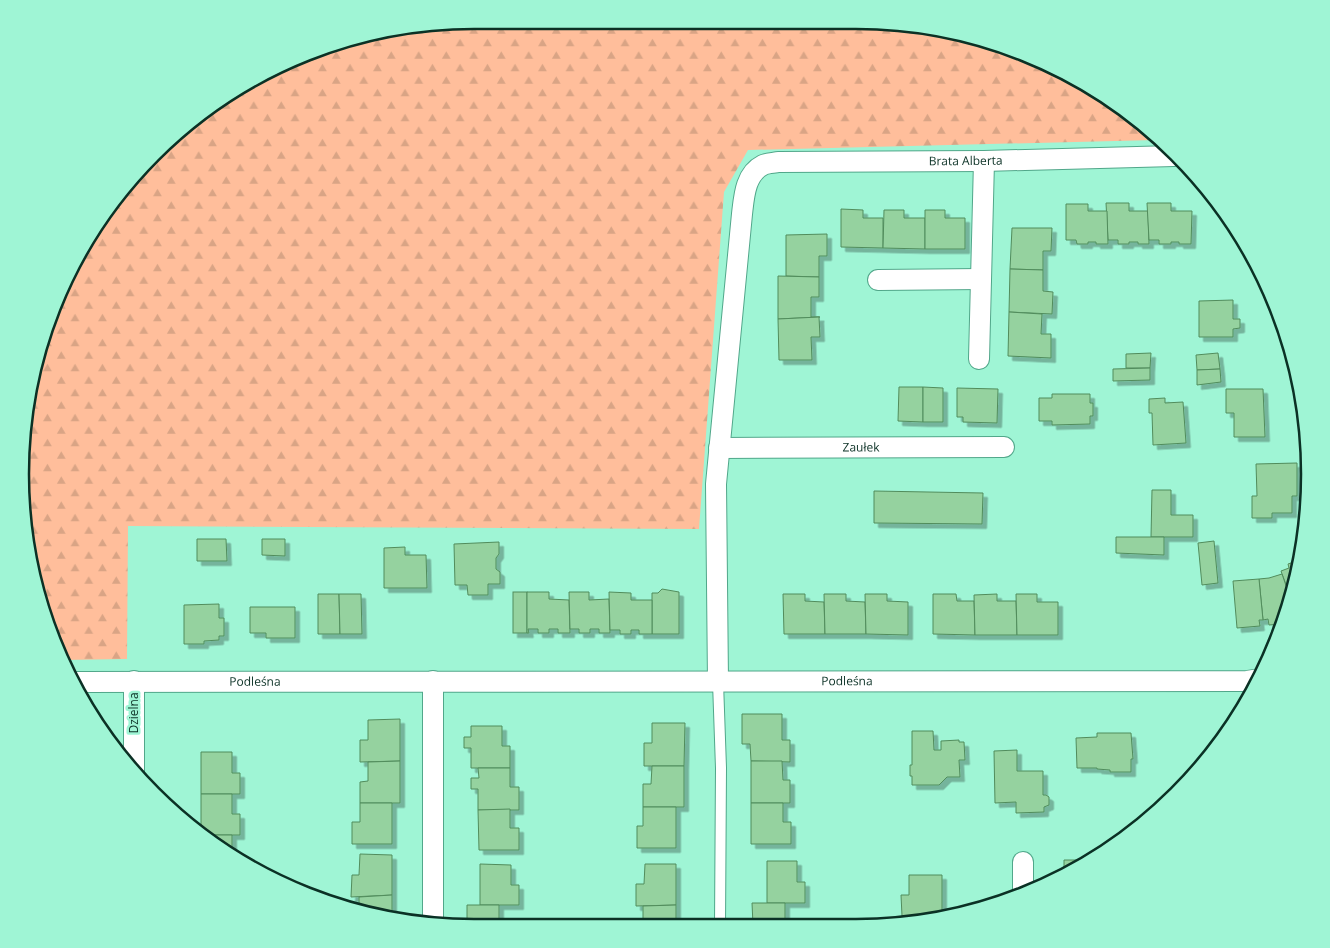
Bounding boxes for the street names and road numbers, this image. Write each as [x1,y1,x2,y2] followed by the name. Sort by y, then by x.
[929,152,1003,169] street label: Brata Alberta
[842,438,880,456] street label: Zaułek
[821,672,873,689] street label: Podleśna
[229,673,281,690] street label: Podleśna
[125,692,142,734] street label: Dzielna

